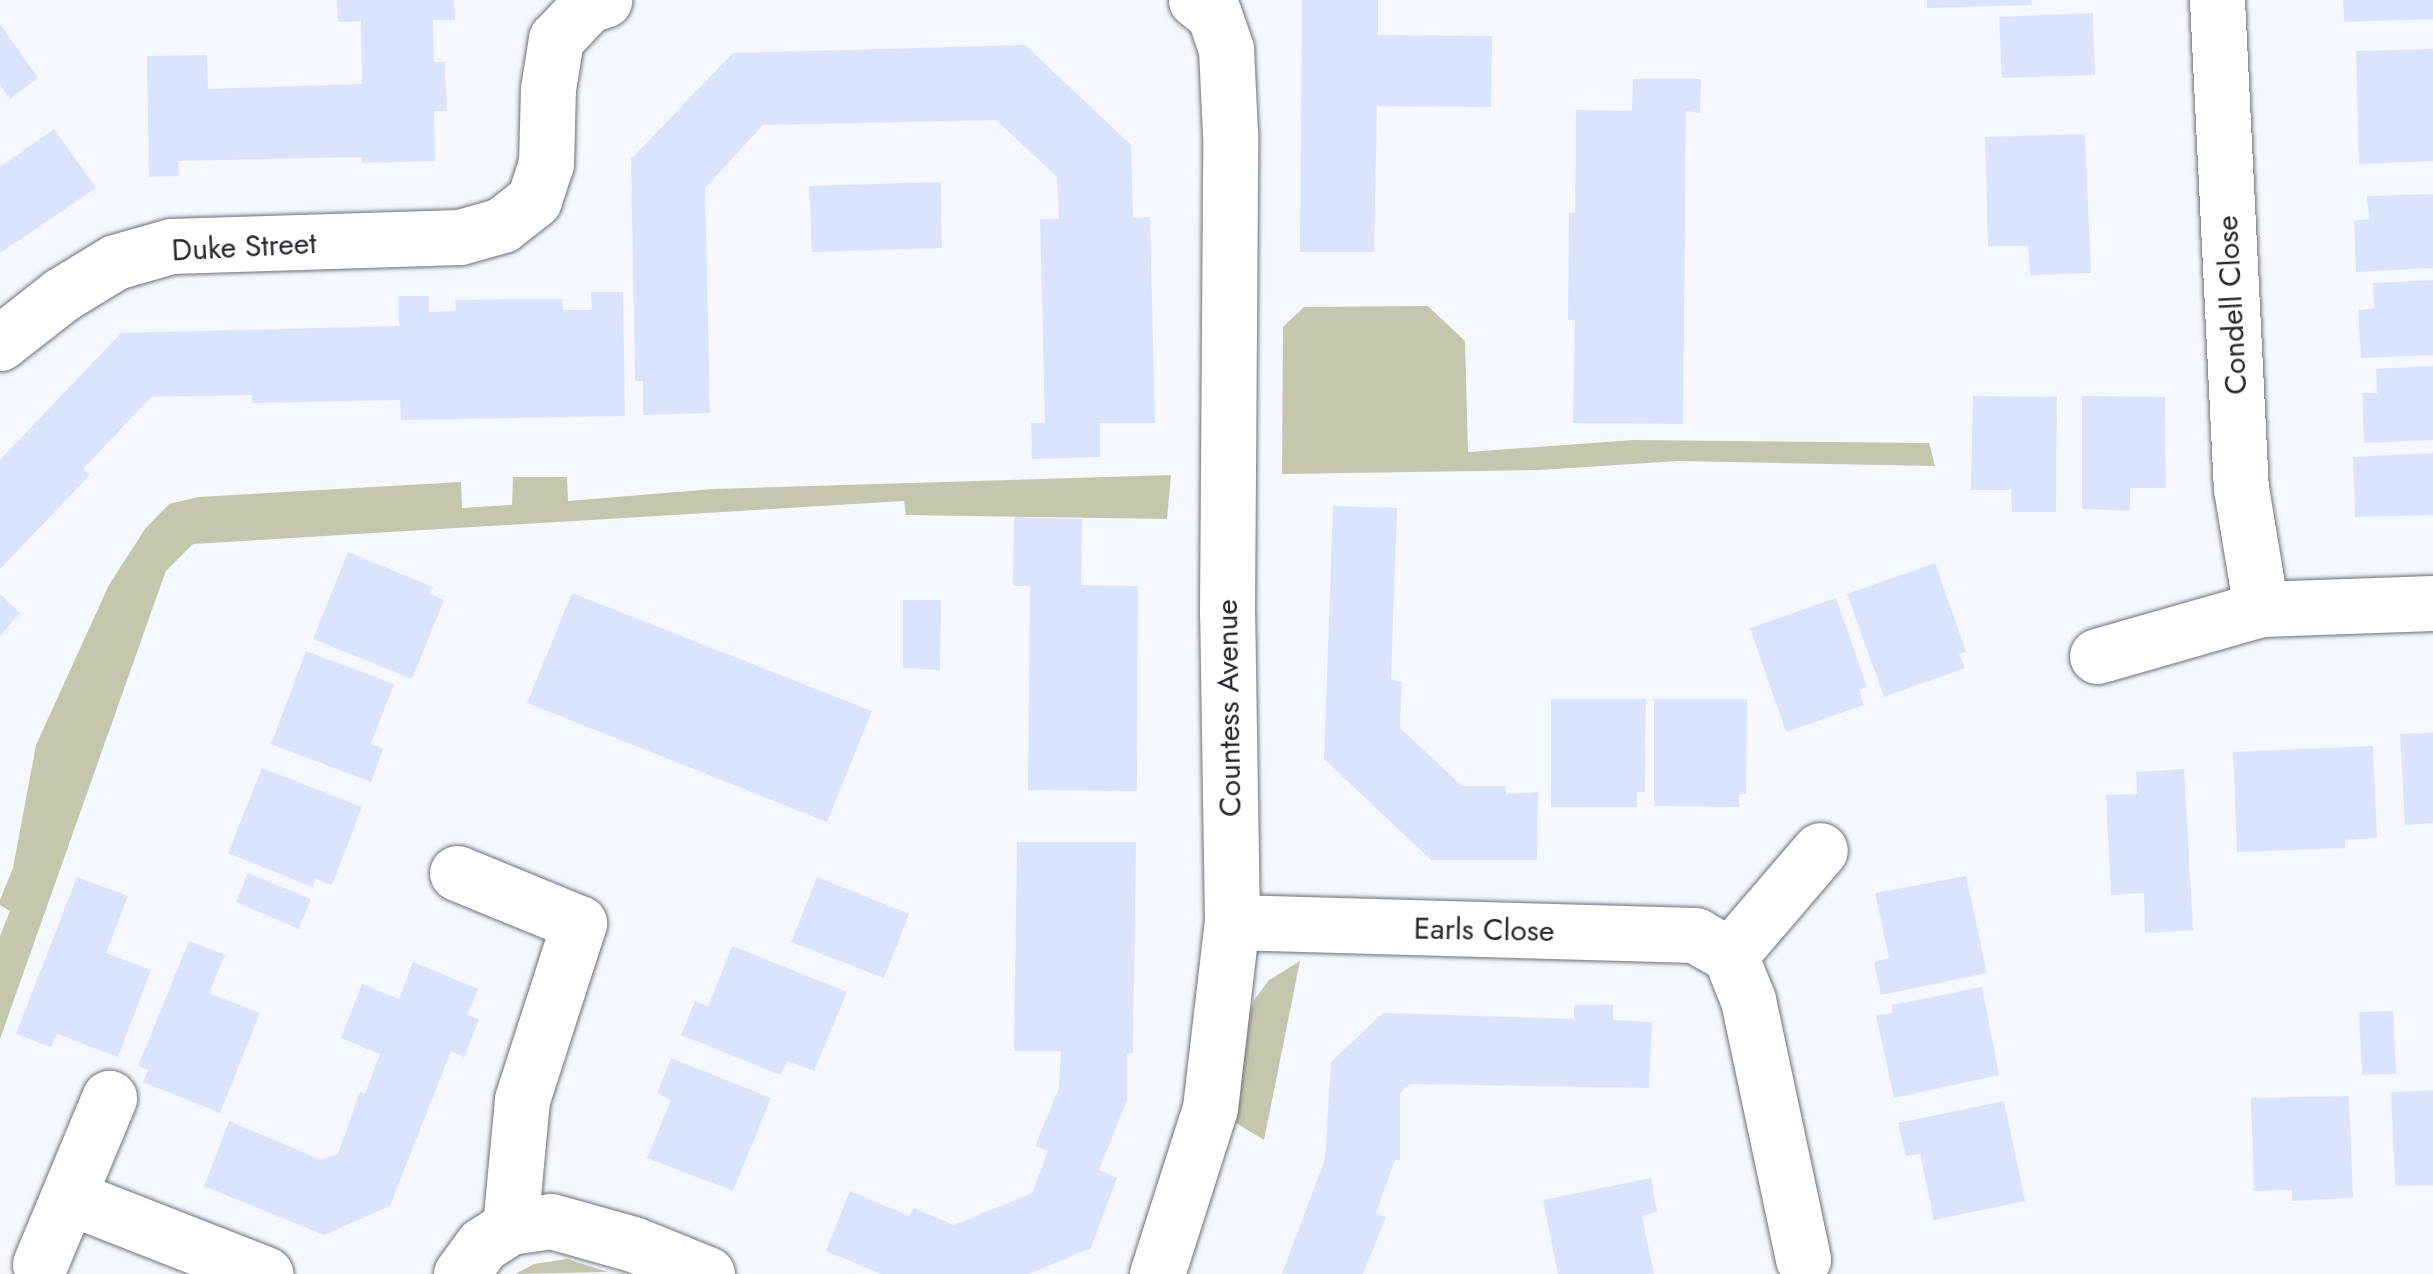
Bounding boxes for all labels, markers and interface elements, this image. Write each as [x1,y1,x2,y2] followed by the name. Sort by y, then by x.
[2209,214,2255,396] street label: Condell Close
[171,225,317,269] street label: Duke Street
[1209,599,1249,817] street label: Countess Avenue
[1413,911,1555,949] street label: Earls Close

